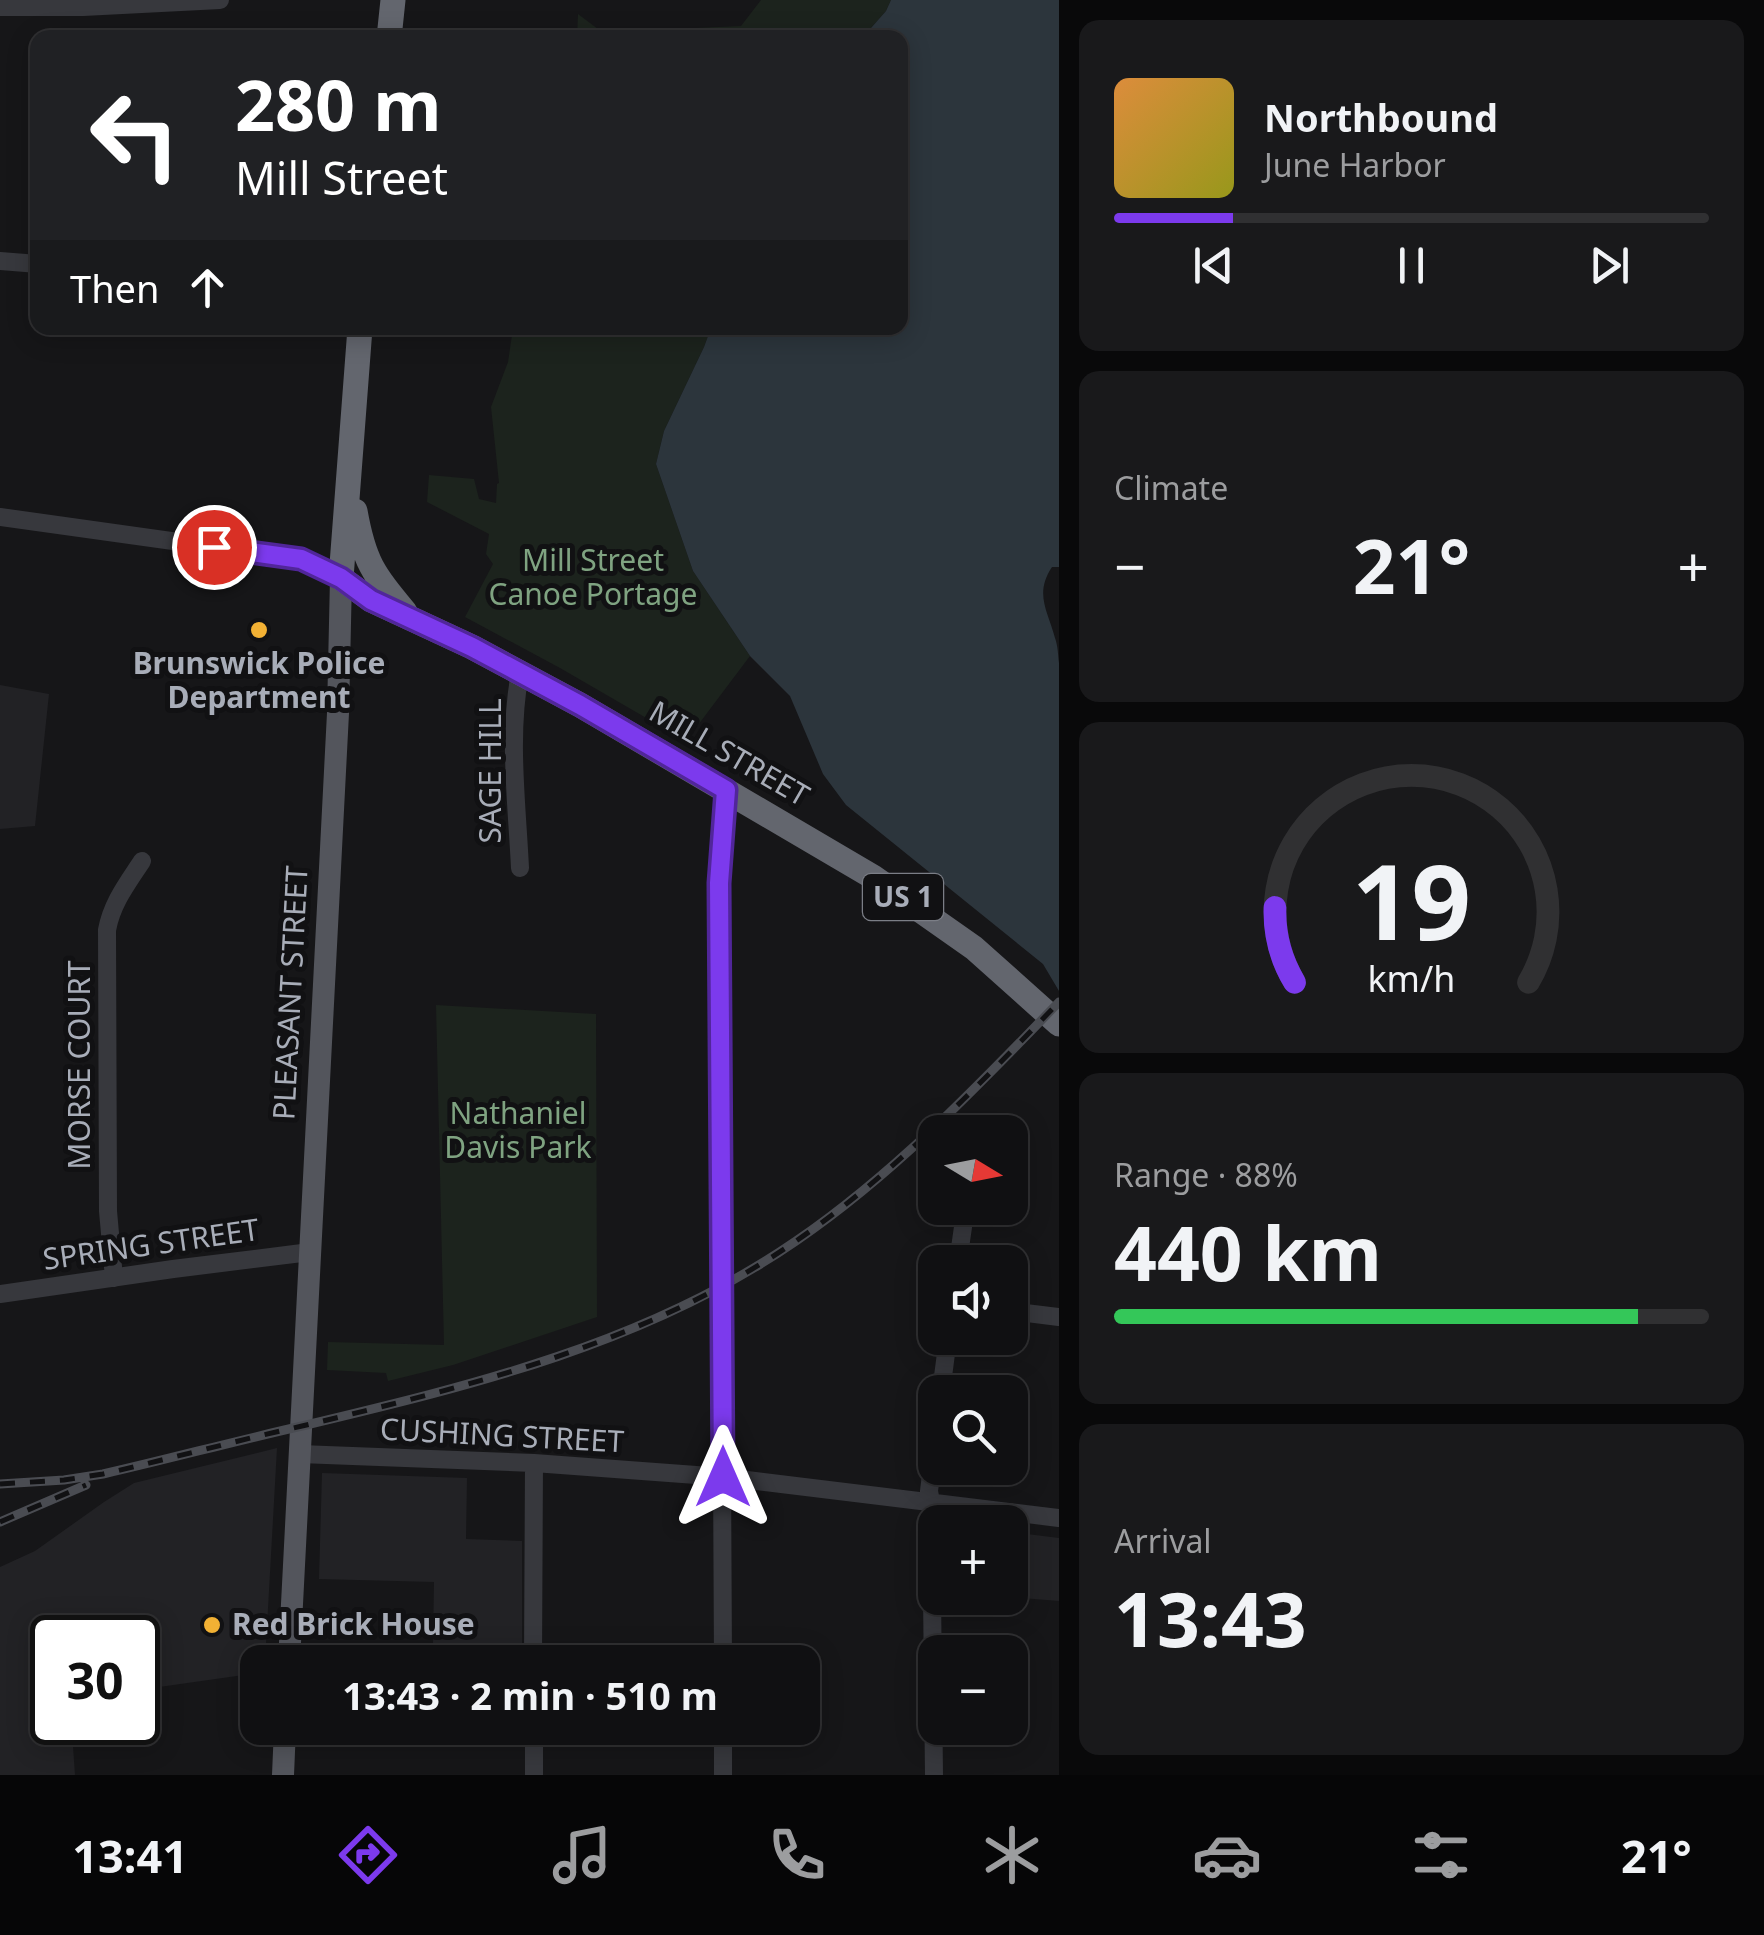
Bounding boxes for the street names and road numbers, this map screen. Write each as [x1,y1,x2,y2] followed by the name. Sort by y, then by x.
[642,690,818,815] street label: MILL STREET
[469,698,510,844] street label: SAGE HILL
[262,864,317,1121] street label: PLEASANT STREET
[863,874,943,920] road number: US 1
[58,960,99,1170] street label: MORSE COURT
[40,1208,262,1279] street label: SPRING STREET
[379,1408,625,1461] street label: CUSHING STREET

